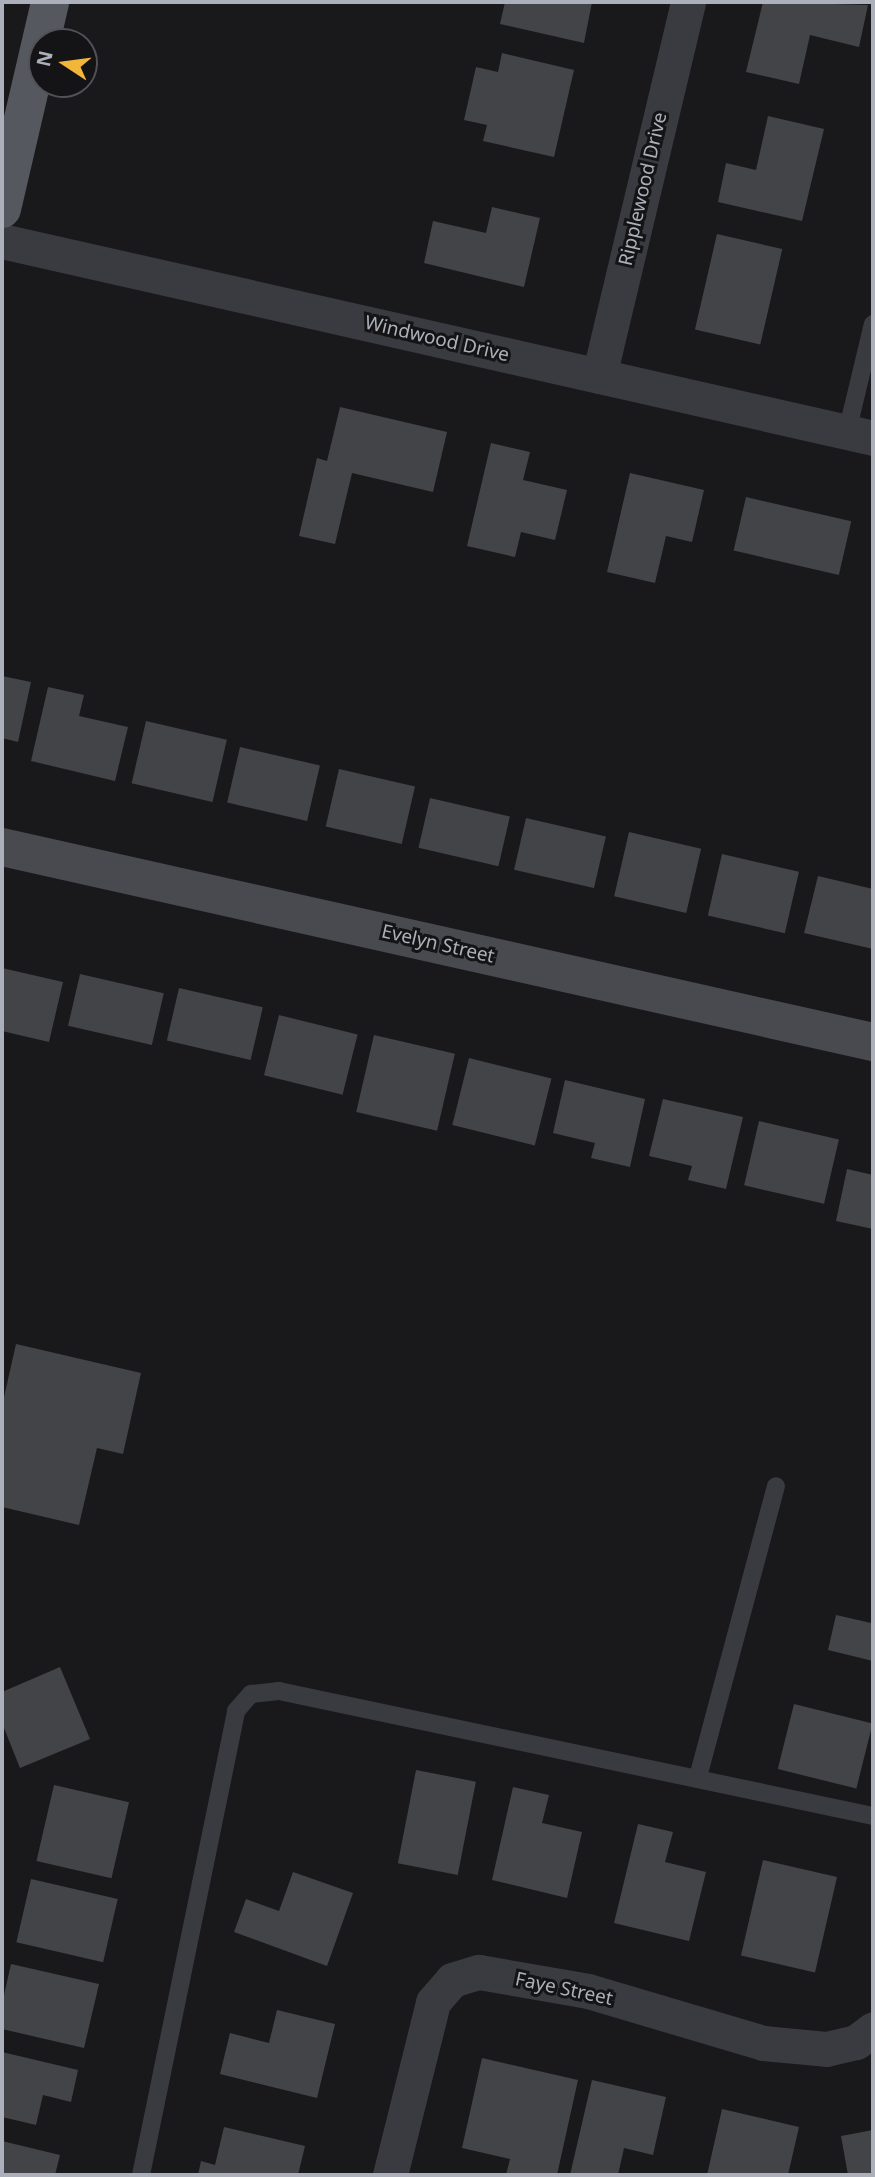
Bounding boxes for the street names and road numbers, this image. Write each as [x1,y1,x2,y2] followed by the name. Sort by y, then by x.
[614,110,672,268] street label: Ripplewood Drive
[363,311,511,367] street label: Windwood Drive
[379,920,497,968] street label: Evelyn Street
[513,1968,615,2010] street label: Faye Street

